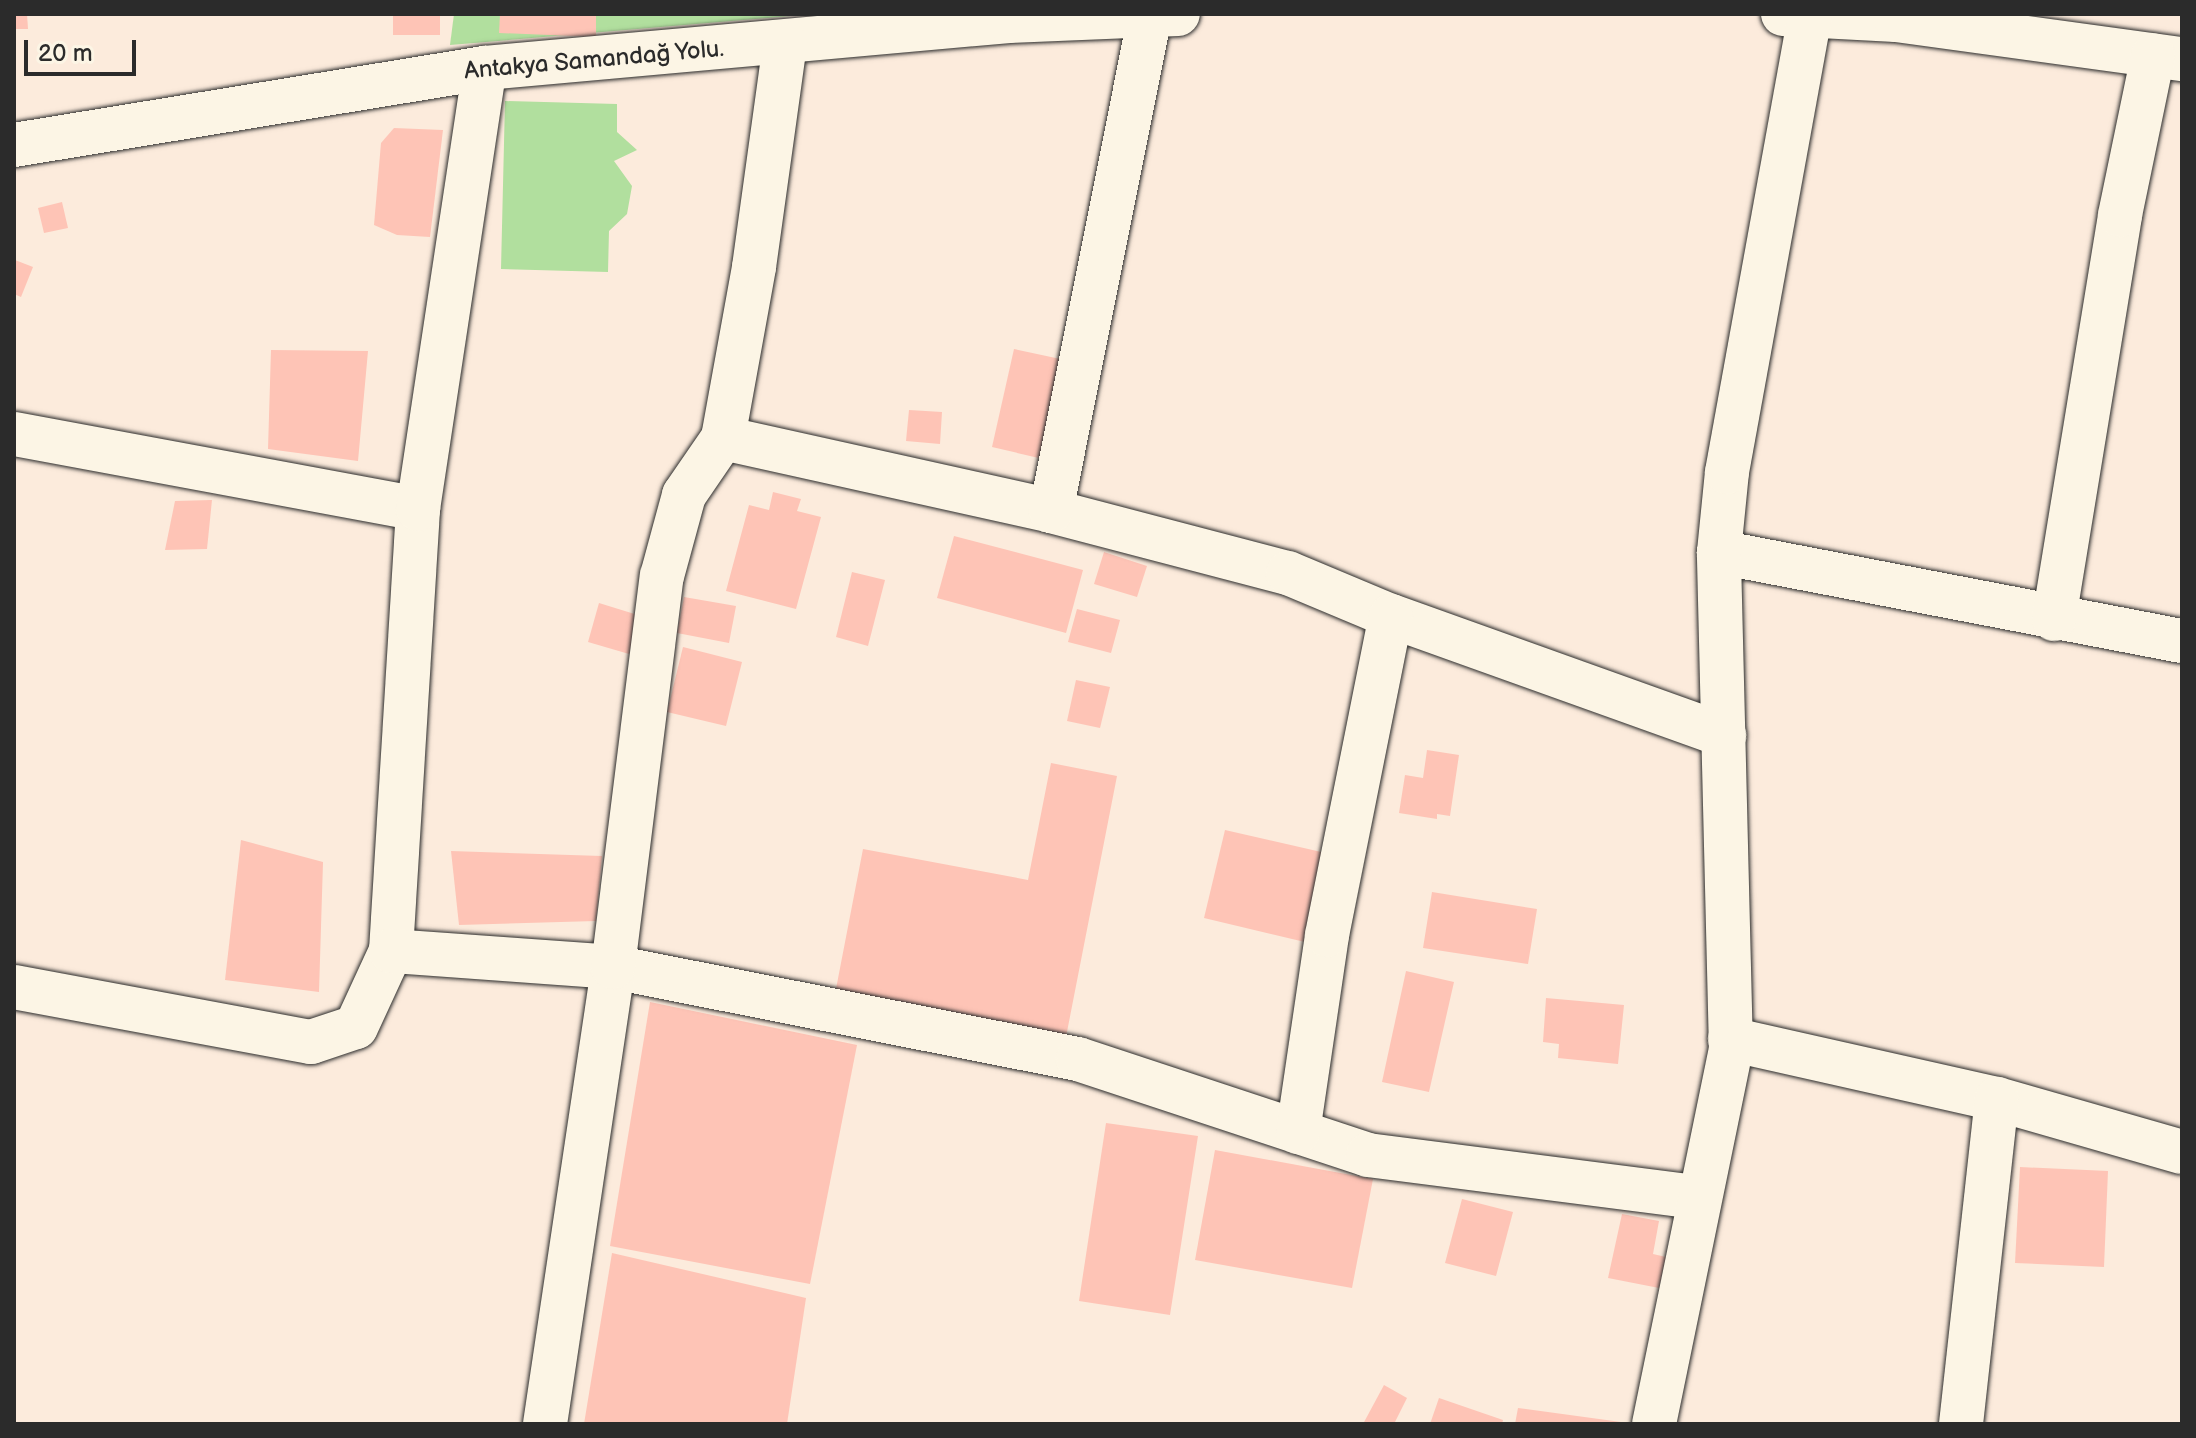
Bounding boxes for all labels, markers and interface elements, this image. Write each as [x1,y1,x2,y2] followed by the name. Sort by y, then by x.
[28,24,140,74] scale bar
[462,34,726,86] street label: Antakya Samandağ Yolu.
[38,39,93,68] text: 20 m

